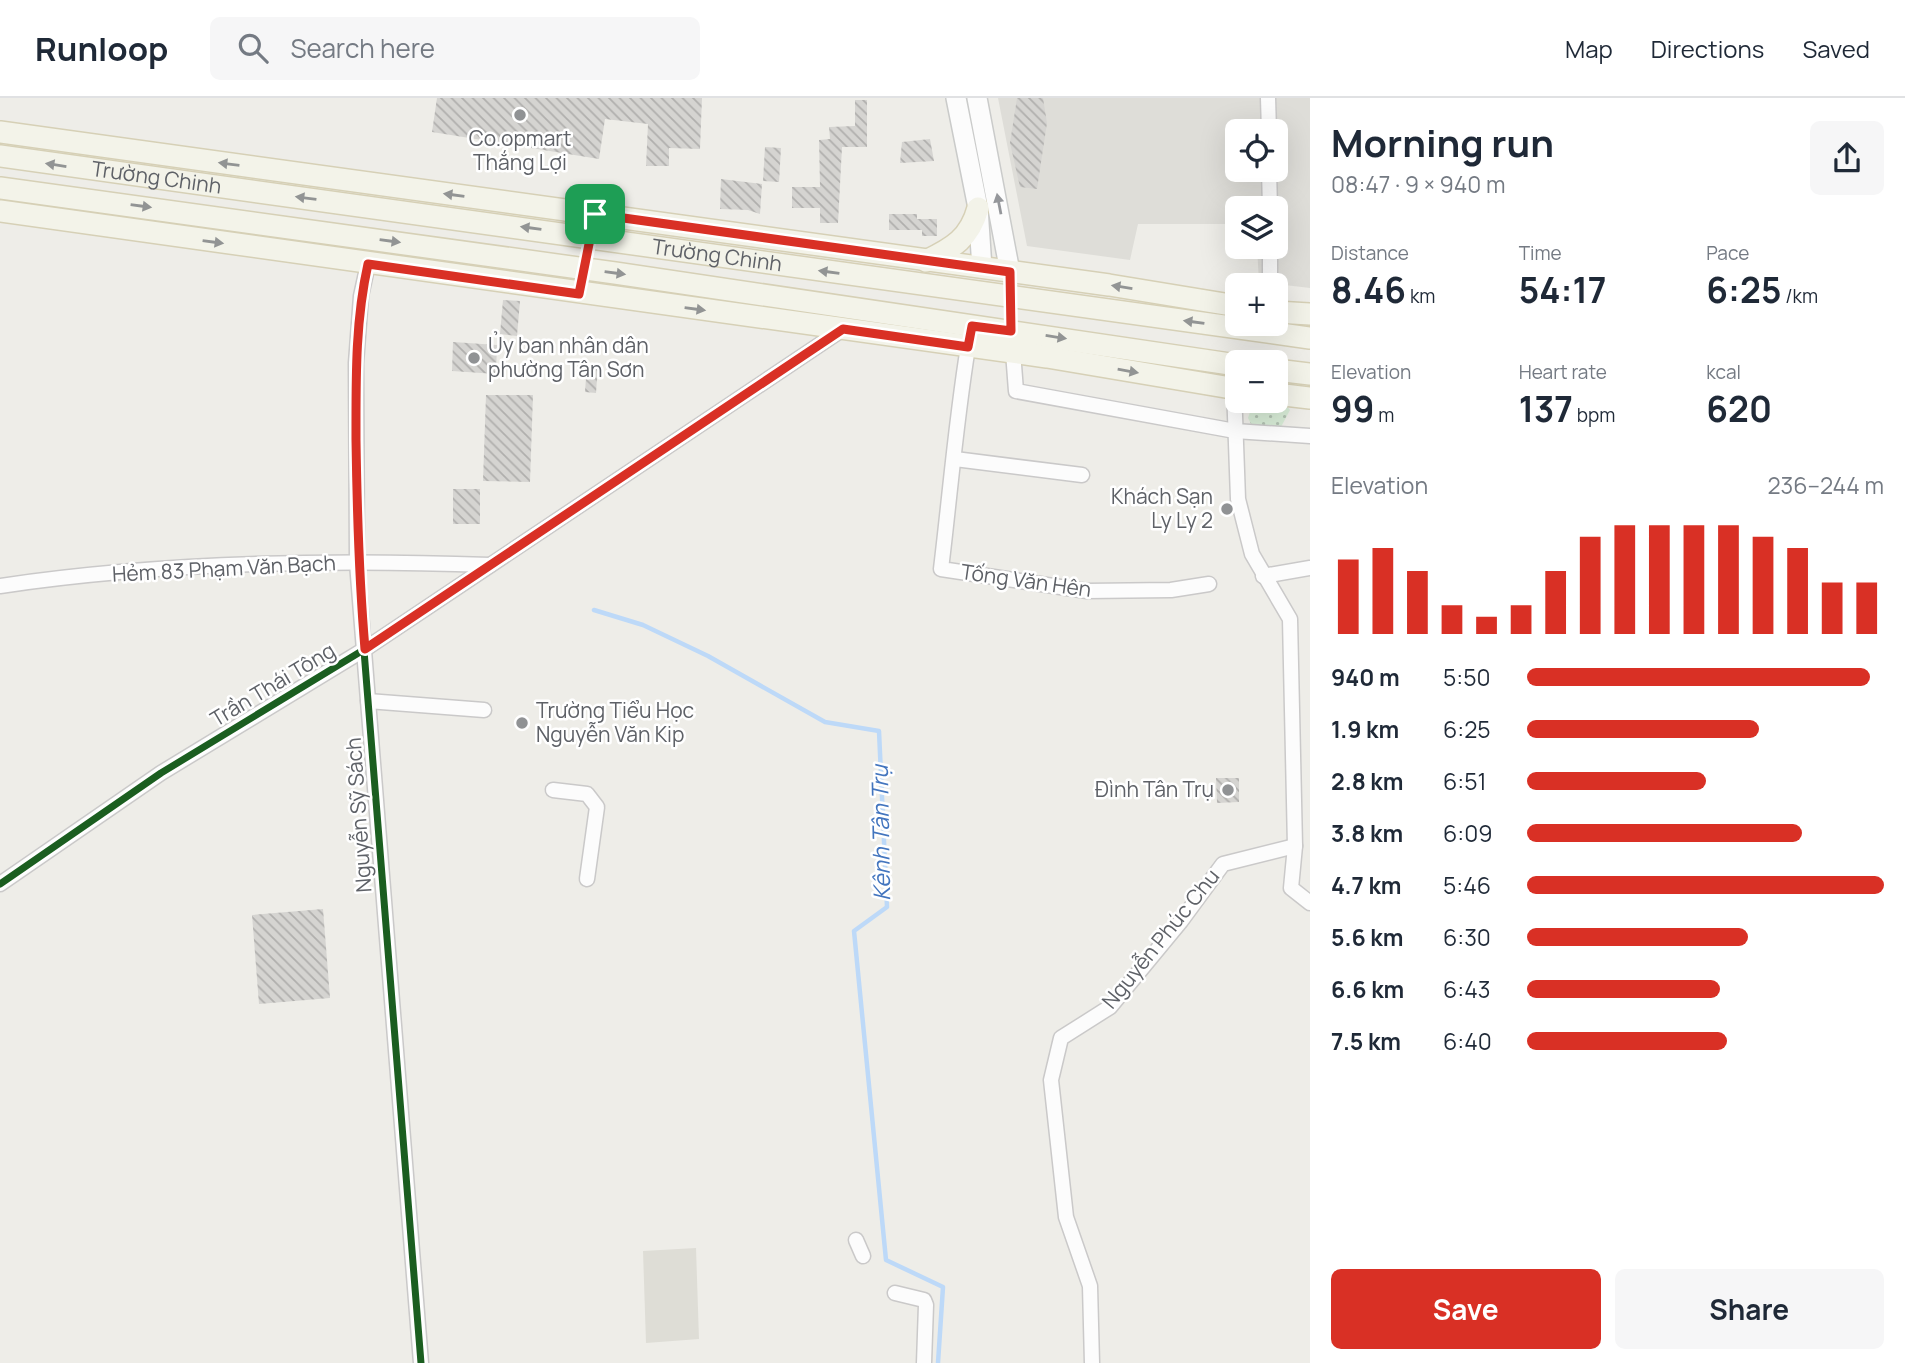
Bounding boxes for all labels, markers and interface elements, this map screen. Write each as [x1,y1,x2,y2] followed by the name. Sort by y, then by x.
[210,17,700,80] search box
[35,26,168,71] text: Runloop
[234,29,272,67] icon: search
[290,30,435,66] text: Search here
[1565,32,1613,65] text: Map
[1651,32,1764,65] text: Directions
[1802,32,1870,65] text: Saved
[512,107,528,123] marker: Co.opmart Thắng Lợi
[1331,116,1554,168] text: Morning run
[1225,119,1288,413] map controls
[1225,119,1288,182] button: locate
[1810,121,1884,195] button: share
[469,124,571,176] place label: Co.opmart Thắng Lợi
[90,154,223,200] street label: Trường Chinh
[218,158,240,169] one-way arrow
[45,159,67,170] one-way arrow
[1331,168,1505,200] text: 08:47 · 9 × 940 m
[565,184,625,244] pin
[443,189,465,200] one-way arrow
[295,192,317,203] one-way arrow
[993,193,1004,215] one-way arrow
[576,195,614,233] icon: arrive
[1225,196,1288,259] button: layers
[130,201,152,212] one-way arrow
[520,223,542,234] one-way arrow
[651,232,784,278] street label: Trường Chinh
[202,236,224,247] one-way arrow
[379,236,401,247] one-way arrow
[1331,240,1409,266] text: Distance
[1519,240,1562,266] text: Time
[1706,240,1749,266] text: Pace
[818,266,840,277] one-way arrow
[1331,266,1406,314] text: 8.46
[1519,266,1606,314] text: 54:17
[1706,266,1781,314] text: 6:25
[604,268,626,279] one-way arrow
[1225,273,1288,336] button: +
[1110,281,1132,292] one-way arrow
[1406,283,1435,309] text: km
[1781,283,1818,309] text: /km
[685,304,707,315] one-way arrow
[1183,317,1205,328] one-way arrow
[488,331,649,383] place label: Ủy ban nhân dân phường Tân Sơn
[1045,332,1067,343] one-way arrow
[466,350,482,366] marker: Ủy ban nhân dân phường Tân Sơn
[1225,350,1288,413] button: −
[1331,359,1411,385] text: Elevation
[1519,359,1607,385] text: Heart rate
[1706,359,1741,385] text: kcal
[1118,365,1140,376] one-way arrow
[1331,385,1375,433] text: 99
[1519,385,1573,433] text: 137
[1706,385,1772,433] text: 620
[1375,402,1394,428] text: m
[1573,402,1615,428] text: bpm
[1331,469,1428,501] text: Elevation
[1767,469,1884,501] text: 236–244 m
[1111,482,1213,534] place label: Khách Sạn Ly Ly 2
[1219,501,1235,517] marker: Khách Sạn Ly Ly 2
[111,548,337,588] street label: Hẻm 83 Phạm Văn Bạch
[959,557,1093,603] street label: Tống Văn Hên
[205,636,340,732] street label: Trần Thái Tông
[1331,661,1400,693] text: 940 m
[1443,661,1490,693] text: 5:50
[536,696,694,748] place label: Trường Tiểu Học Nguyễn Văn Kip
[1331,713,1399,745] text: 1.9 km
[1443,713,1491,745] text: 6:25
[514,715,530,731] marker: Trường Tiểu Học Nguyễn Văn Kip
[339,737,377,894] street label: Nguyễn Sỹ Sách
[863,763,897,901] water label: Kênh Tân Trụ
[1331,765,1403,797] text: 2.8 km
[1443,765,1486,797] text: 6:51
[1095,775,1214,803] place label: Đình Tân Trụ
[1220,782,1236,798] marker: Đình Tân Trụ
[1331,817,1403,849] text: 3.8 km
[1443,817,1492,849] text: 6:09
[1095,863,1225,1014] street label: Nguyễn Phúc Chu
[1331,869,1401,901] text: 4.7 km
[1443,869,1491,901] text: 5:46
[1331,921,1403,953] text: 5.6 km
[1443,921,1491,953] text: 6:30
[1331,973,1404,1005] text: 6.6 km
[1443,973,1490,1005] text: 6:43
[1331,1025,1401,1057] text: 7.5 km
[1443,1025,1492,1057] text: 6:40
[1331,1269,1601,1349] button: Save
[1615,1269,1884,1349] button: Share

